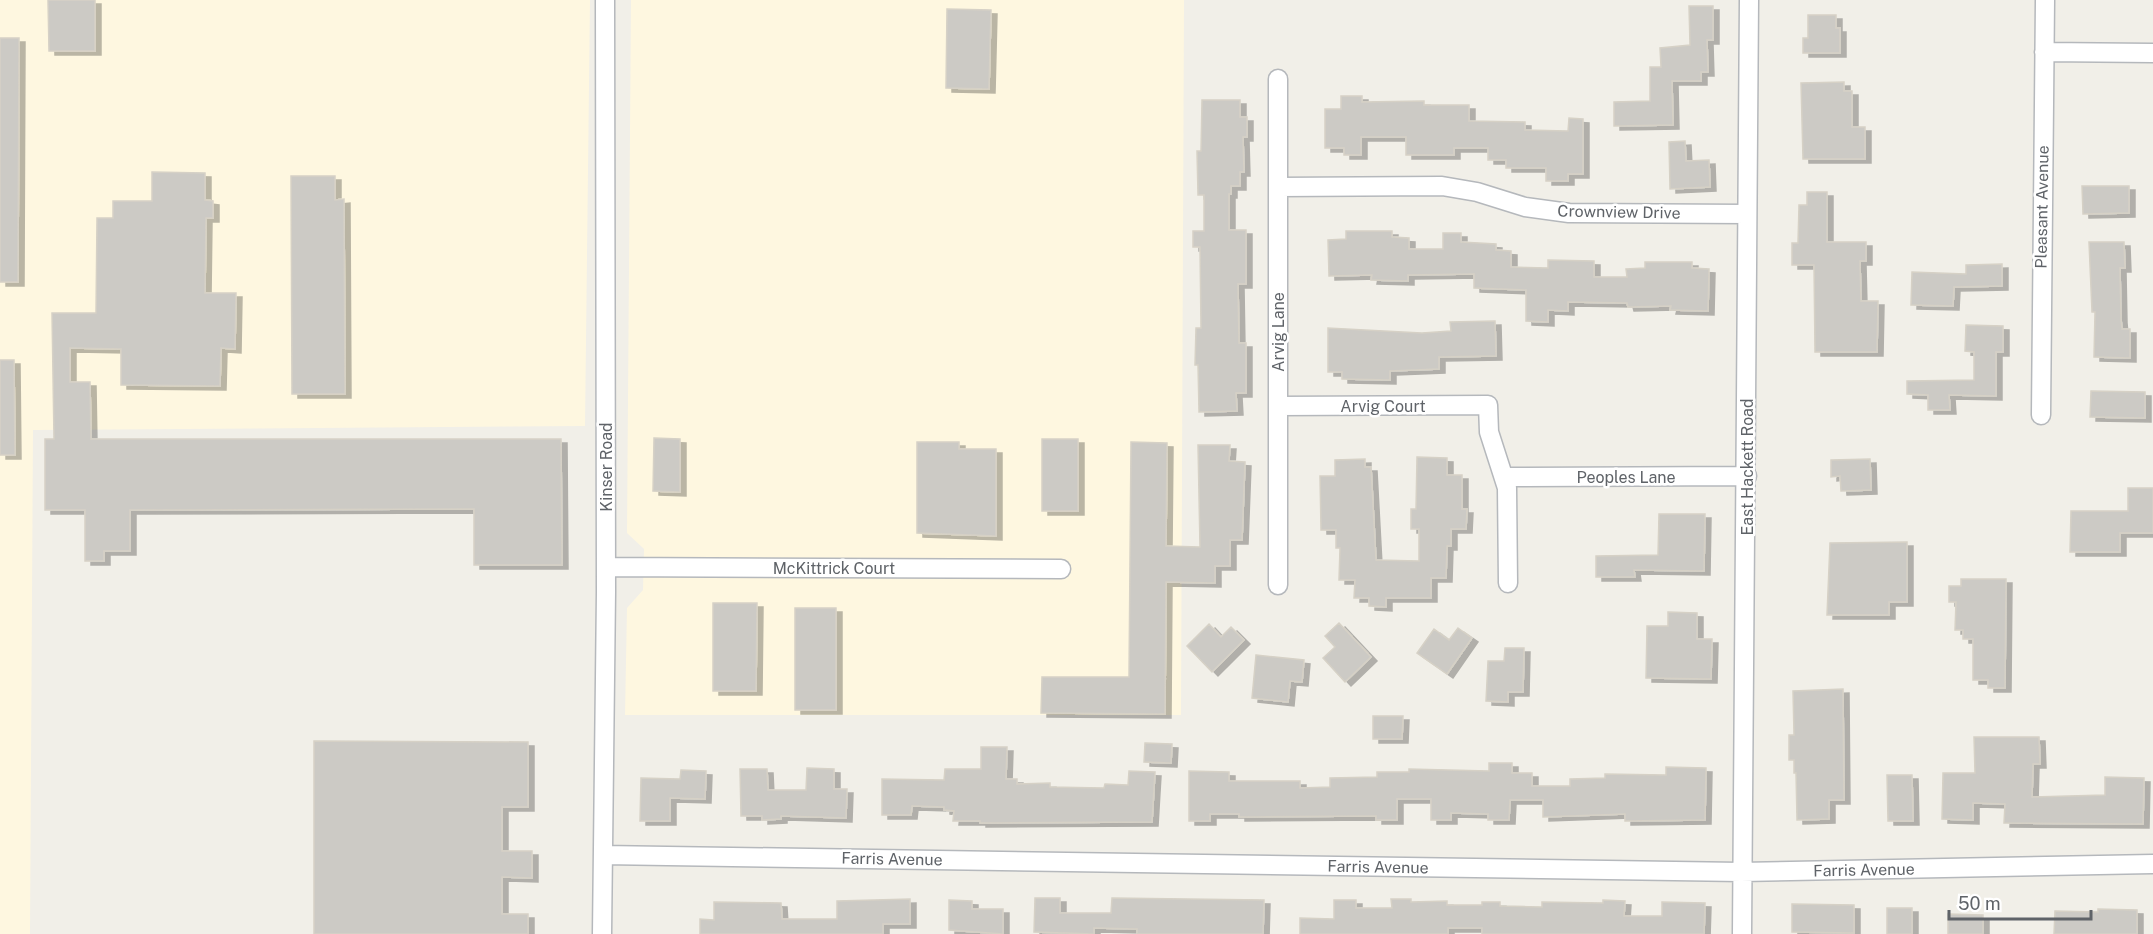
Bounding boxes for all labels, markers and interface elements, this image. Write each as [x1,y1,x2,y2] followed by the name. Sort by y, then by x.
[2031,145,2053,269] street label: Pleasant Avenue
[1557,201,1681,223] street label: Crownview Drive
[1269,292,1288,372] street label: Arvig Lane
[1340,397,1426,416] street label: Arvig Court
[1738,399,1757,536] street label: East Hackett Road
[597,422,616,512] street label: Kinser Road
[1576,468,1676,487] street label: Peoples Lane
[773,559,895,578] street label: McKittrick Court
[841,849,943,869] street label: Farris Avenue
[1327,857,1429,877] street label: Farris Avenue
[1813,860,1915,880] street label: Farris Avenue
[1949,883,2092,921] scale bar
[1958,893,2001,914] text: 50 m

